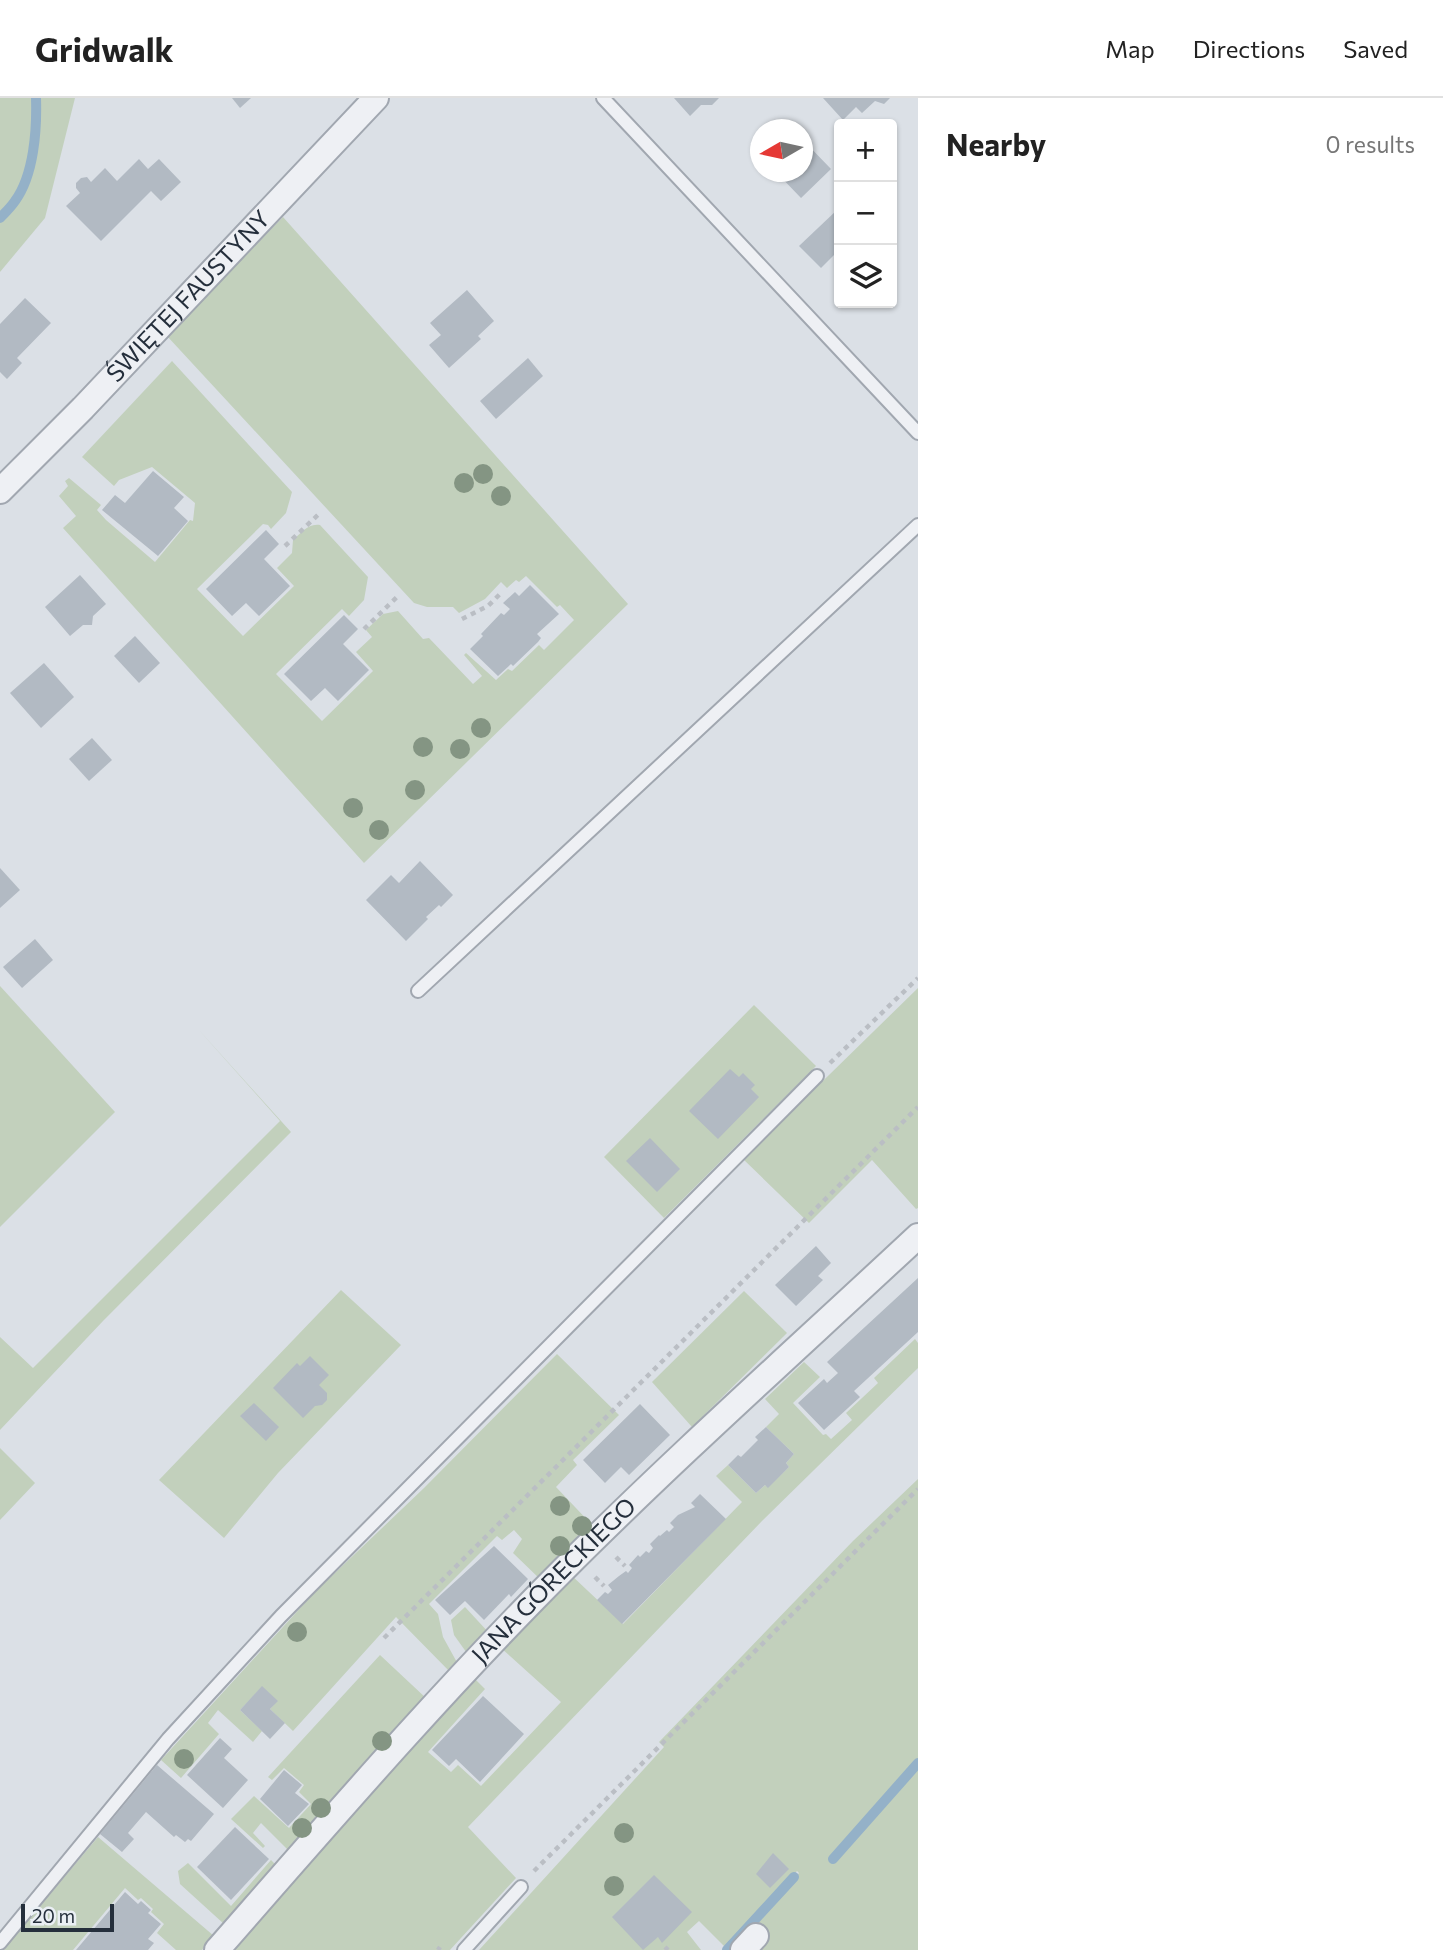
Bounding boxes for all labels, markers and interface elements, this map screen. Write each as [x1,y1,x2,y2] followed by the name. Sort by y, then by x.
[35,28,174,69] text: Gridwalk
[1105,34,1155,63] text: Map
[1193,34,1305,63] text: Directions
[1343,34,1408,63] text: Saved
[750,119,813,182] north arrow
[834,119,897,308] map controls
[834,119,897,182] button: +
[946,125,1046,162] text: Nearby
[1326,130,1415,158] text: 0 results
[834,182,897,245] button: −
[100,203,276,387] street label: ŚWIĘTEJ FAUSTYNY
[834,245,897,308] button: layers
[465,1491,641,1668] street label: JANA GÓRECKIEGO
[21,1901,114,1933] scale bar
[32,1904,75,1927] text: 20 m

